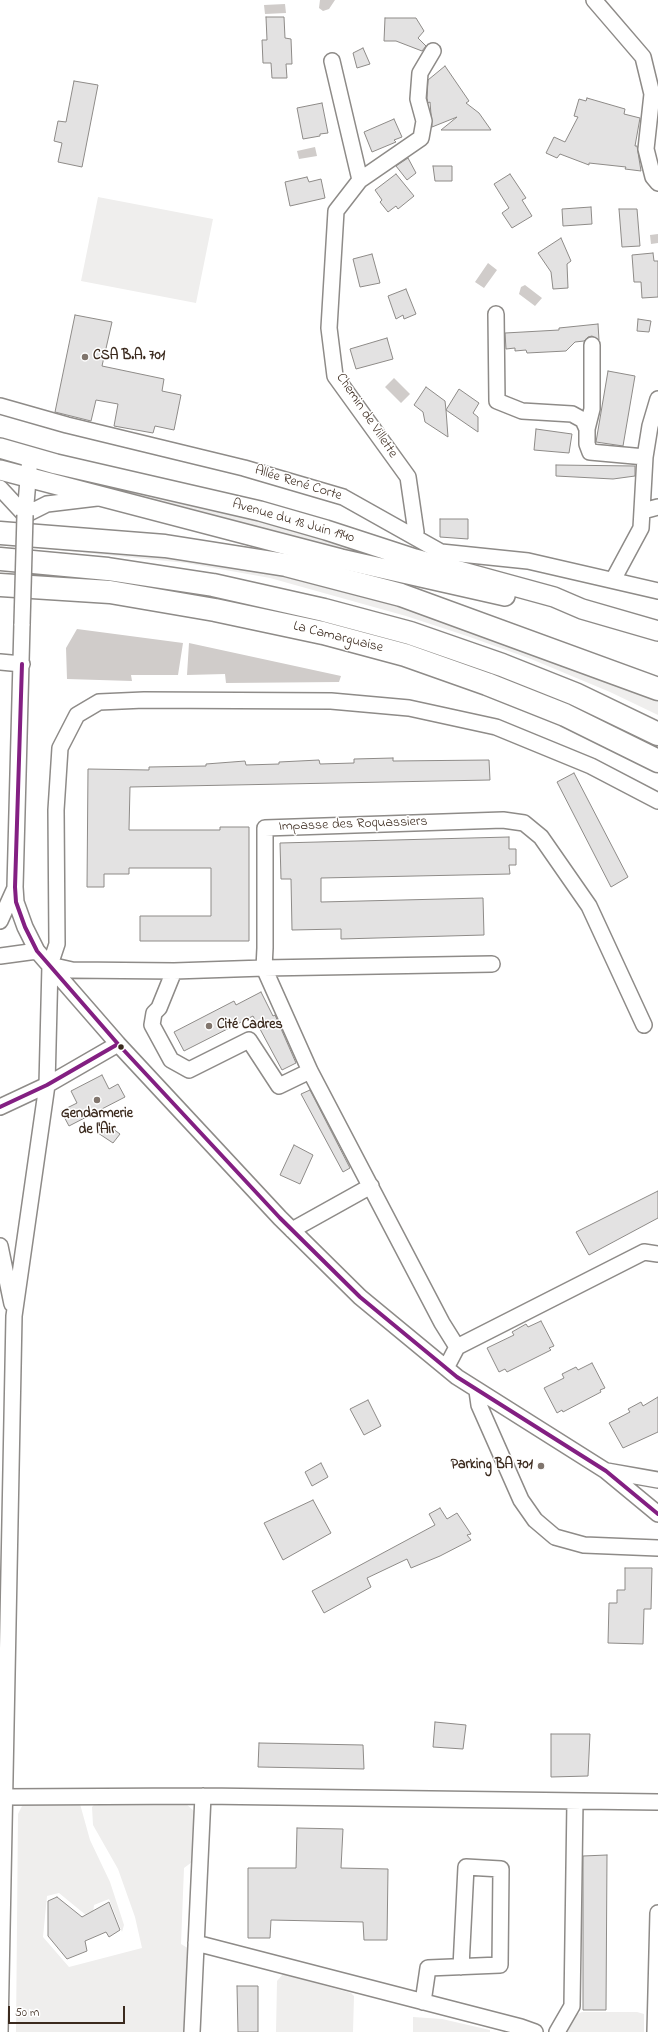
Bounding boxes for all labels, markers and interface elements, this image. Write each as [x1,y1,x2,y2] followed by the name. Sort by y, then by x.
[93,349,165,365] place label: CSA B.A. 701
[80,352,90,362] marker: CSA B.A. 701
[331,370,401,462] street label: Chemin de Villette
[252,463,344,505] street label: Allée René Corte
[230,497,356,547] street label: Avenue du 18 Juin 1940
[291,619,385,657] street label: La Camarguaise
[278,814,428,836] street label: Impasse des Roquassiers
[217,1018,283,1034] place label: Cité Cadres
[204,1021,214,1031] marker: Cité Cadres
[116,1042,126,1052] unlabelled marker
[92,1095,102,1105] marker: Gendarmerie de l'Air
[61,1107,133,1140] place label: Gendarmerie de l'Air
[451,1458,533,1474] place label: Parking BA 701
[536,1461,546,1471] marker: Parking BA 701
[10,1998,127,2024] scale bar
[15,2004,39,2022] text: 50 m

